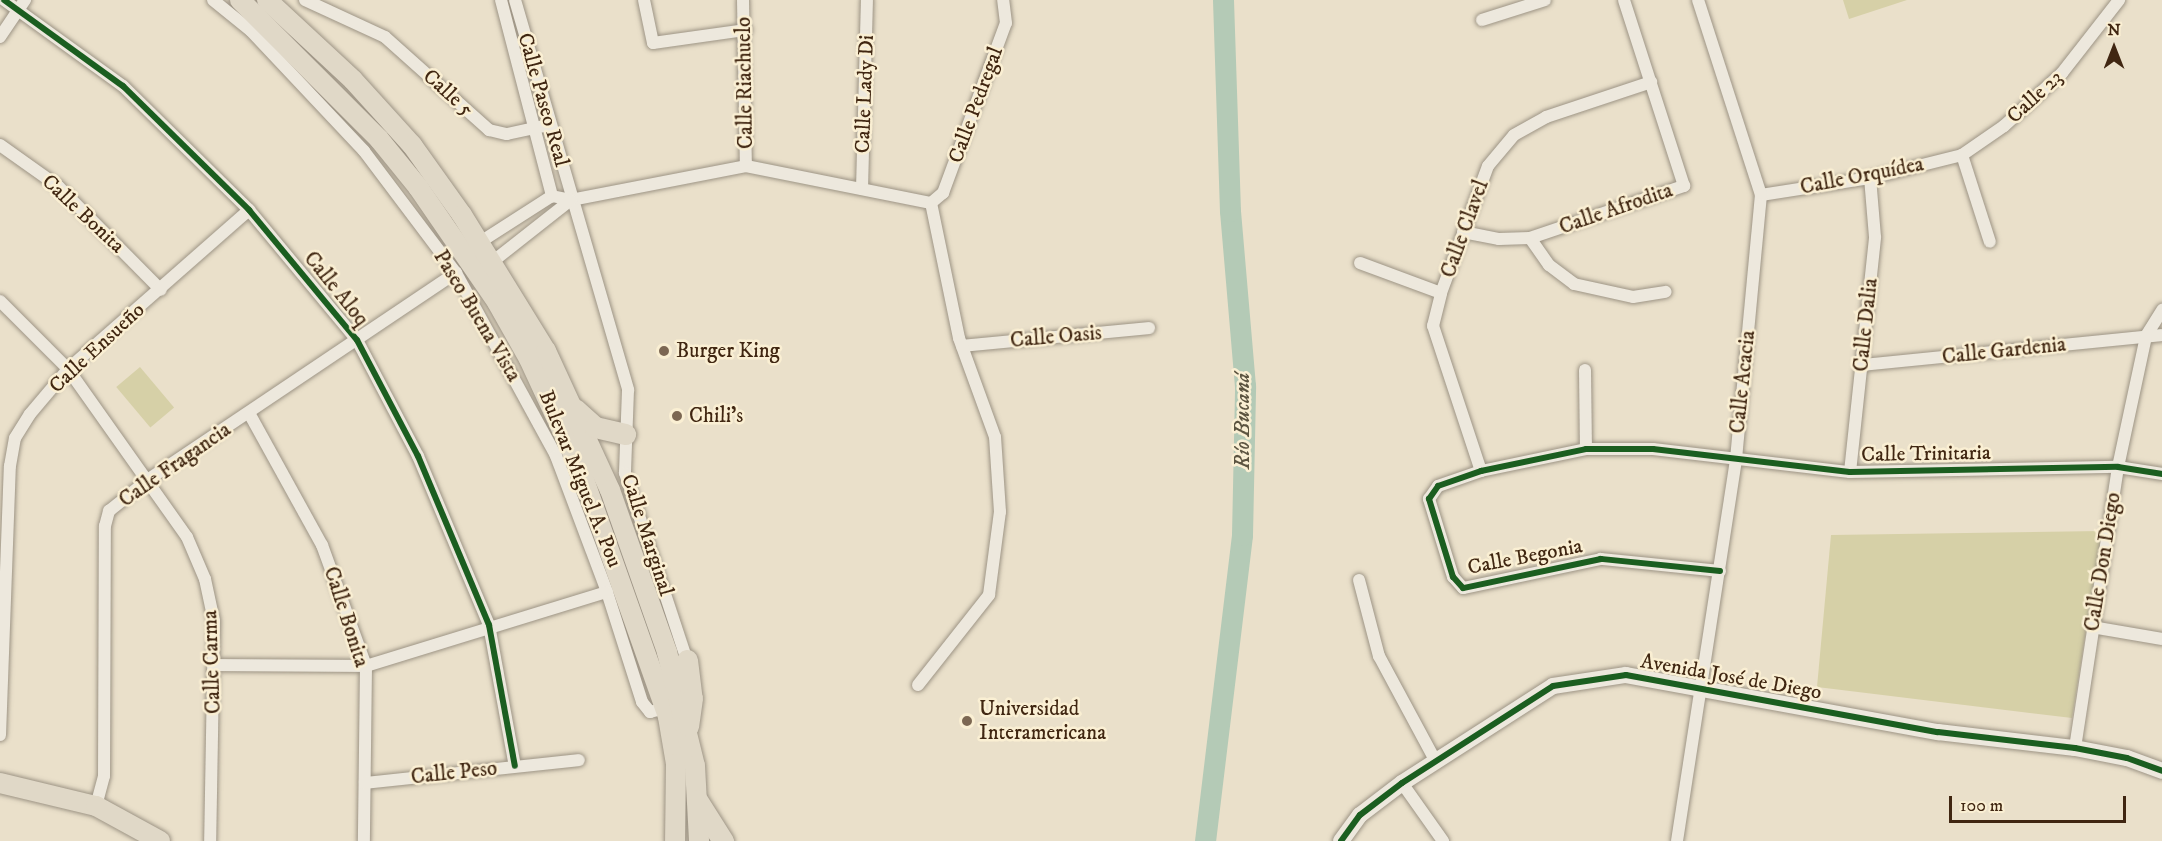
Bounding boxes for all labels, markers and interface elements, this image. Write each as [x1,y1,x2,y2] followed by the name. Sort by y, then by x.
[731,17,759,149] street label: Calle Riachuelo
[2084,18,2144,78] north arrow
[2107,20,2121,40] text: N
[512,30,574,170] street label: Calle Paseo Real
[850,34,880,154] street label: Calle Lady Di
[943,44,1009,166] street label: Calle Pedregal
[418,64,478,122] street label: Calle 5
[2002,65,2068,129] street label: Calle 23
[1798,152,1926,200] street label: Calle Orquídea
[36,169,130,259] street label: Calle Bonita
[1436,177,1494,281] street label: Calle Clavel
[1556,178,1676,240] street label: Calle Afrodita
[428,246,526,386] street label: Paseo Buena Vista
[298,247,374,331] street label: Calle Aloq
[1849,277,1883,373] street label: Calle Dalia
[44,297,150,399] street label: Calle Ensueño
[1009,320,1103,354] street label: Calle Oasis
[1725,329,1761,435] street label: Calle Acacia
[1941,332,2067,370] street label: Calle Gardenia
[676,338,780,364] place label: Burger King
[657,344,671,358] marker: Burger King
[1230,373,1256,469] water label: Río Bucaná
[533,387,627,571] street label: Bulevar Miguel A. Pou
[689,403,743,429] place label: Chili's
[670,409,684,423] marker: Chili's
[114,417,236,513] street label: Calle Fragancia
[1861,440,1991,468] street label: Calle Trinitaria
[615,471,679,599] street label: Calle Marginal
[2080,491,2126,633] street label: Calle Don Diego
[1465,534,1585,580] street label: Calle Begonia
[318,564,374,670] street label: Calle Bonita
[198,610,226,714] street label: Calle Carma
[1639,649,1823,705] street label: Avenida José de Diego
[979,696,1106,746] place label: Universidad Interamericana
[960,714,974,728] marker: Universidad Interamericana
[410,756,498,790] street label: Calle Peso
[1952,784,2129,822] scale bar
[1960,795,2003,817] text: 100 m

